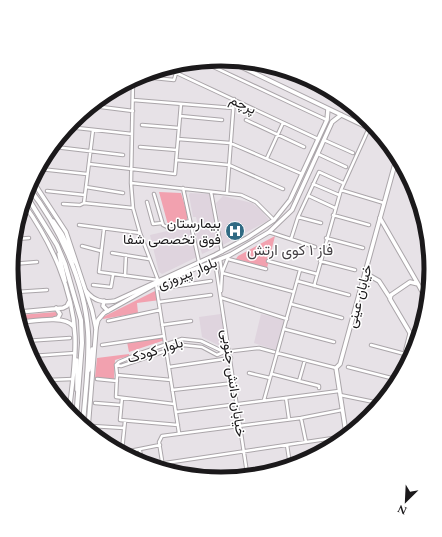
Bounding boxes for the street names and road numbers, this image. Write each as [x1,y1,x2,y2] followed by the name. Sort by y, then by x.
[226,89,260,120] street label: پرچم
[154,252,220,295] street label: بلوار پیروزی
[341,262,378,330] street label: خیابان عینی
[216,328,251,438] street label: خیابان دانش جنوبی
[125,332,186,369] street label: بلوار کودک

